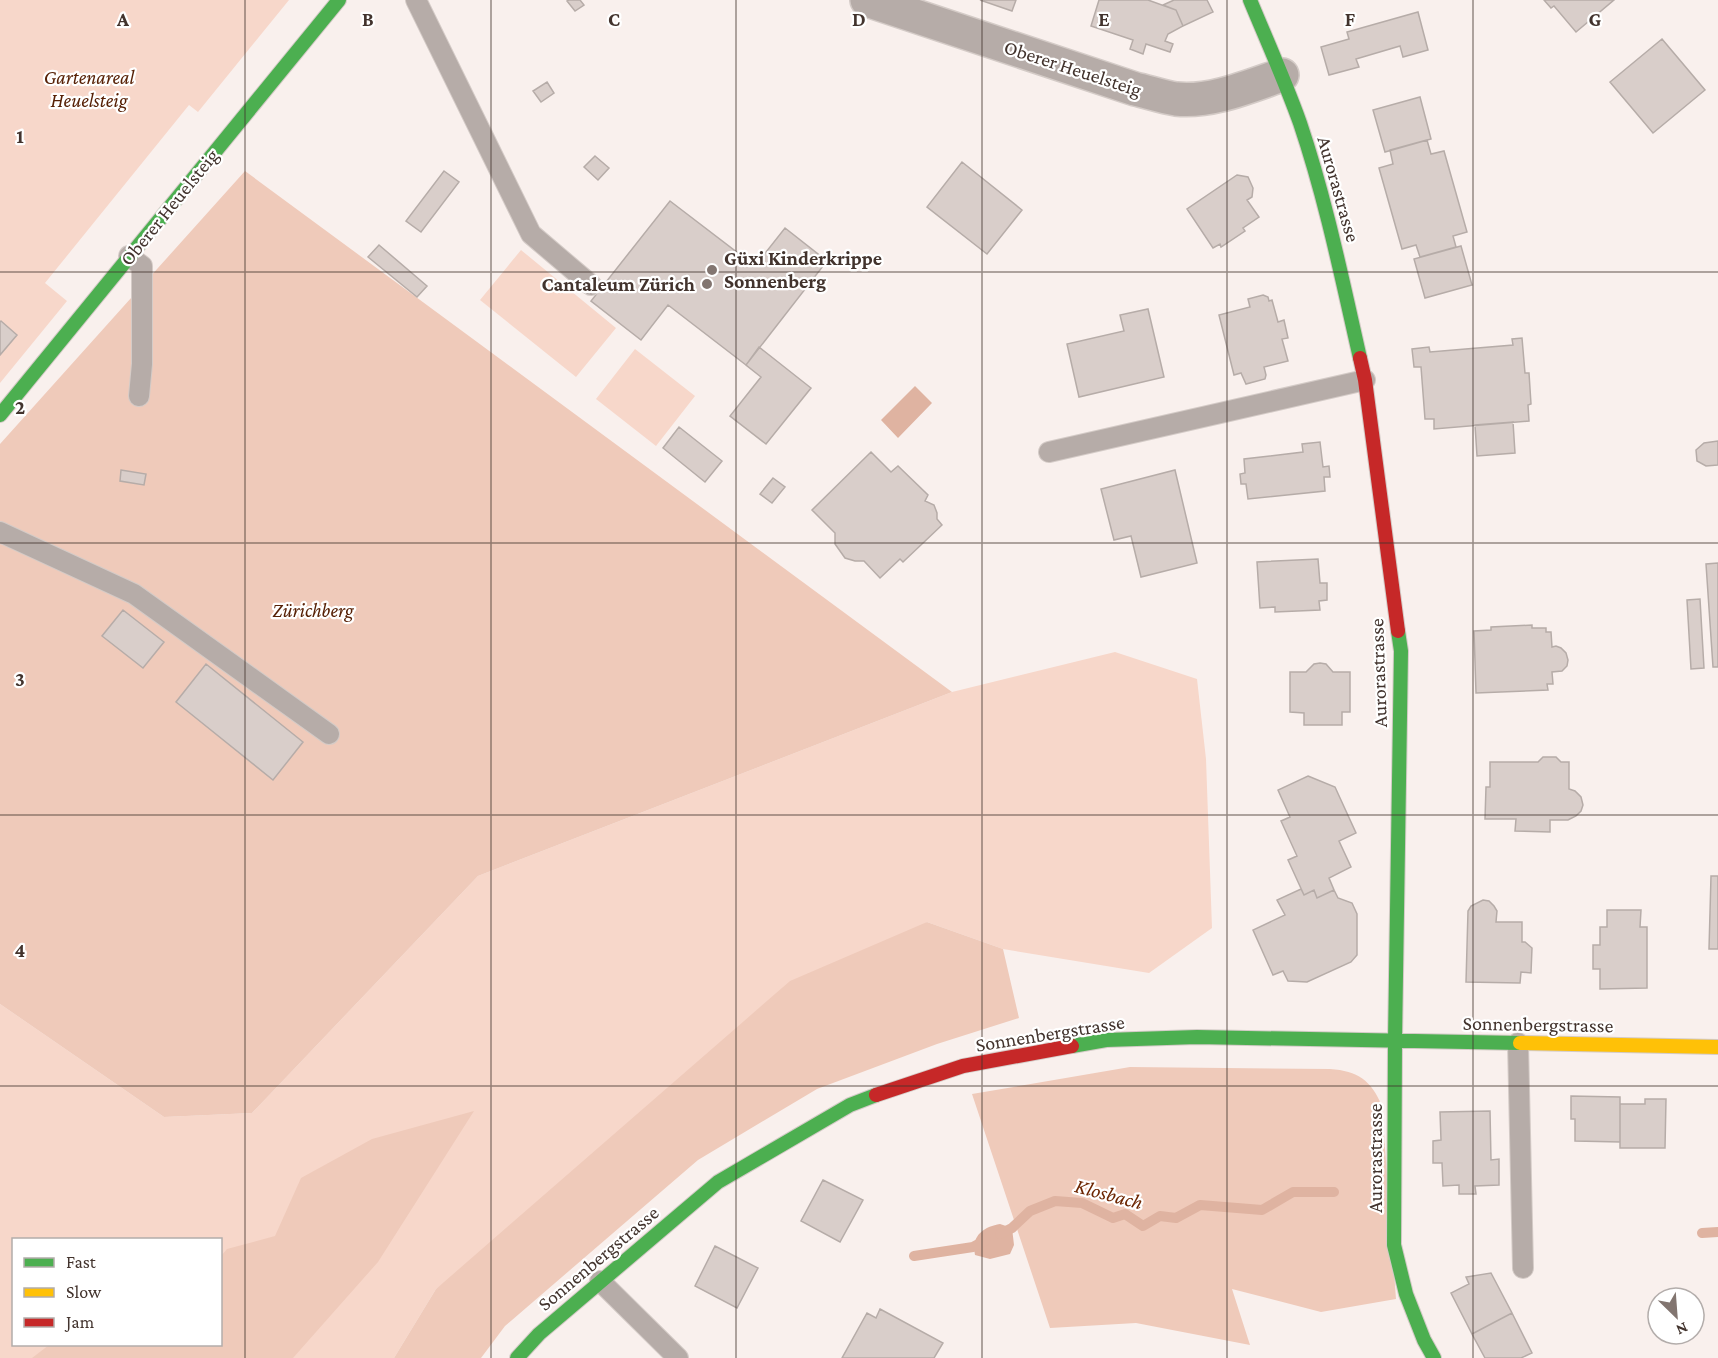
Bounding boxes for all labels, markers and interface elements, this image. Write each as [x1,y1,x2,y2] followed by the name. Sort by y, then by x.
[116,8,130,30] text: A
[362,8,374,30] text: B
[608,8,620,30] text: C
[852,8,866,30] text: D
[1098,8,1110,30] text: E
[1345,8,1356,30] text: F
[1589,8,1602,30] text: G
[1001,35,1145,102] street label: Oberer Heuelsteig
[44,66,135,112] park label: Gartenareal Heuelsteig
[16,125,24,147] text: 1
[1313,133,1365,245] street label: Aurorastrasse
[115,144,224,270] street label: Oberer Heuelsteig
[724,247,882,292] place label: Güxi Kinderkrippe Sonnenberg
[705,263,719,277] marker: Güxi Kinderkrippe Sonnenberg
[542,273,696,295] place label: Cantaleum Zürich
[700,277,714,291] marker: Cantaleum Zürich
[15,396,25,418] text: 2
[272,599,355,622] park label: Zürichberg
[1365,618,1391,728] street label: Aurorastrasse
[15,668,25,690] text: 3
[15,939,26,961] text: 4
[974,1010,1126,1057] street label: Sonnenbergstrasse
[1462,1012,1614,1037] street label: Sonnenbergstrasse
[1364,1103,1386,1213] street label: Aurorastrasse
[1072,1173,1146,1215] water label: Klosbach
[533,1201,664,1316] street label: Sonnenbergstrasse
[12,1238,222,1346] legend
[66,1252,97,1272] text: Fast
[66,1282,102,1302] text: Slow
[1646,1286,1706,1346] north arrow
[64,1312,95,1332] text: Jam
[1674,1319,1691,1339] text: N

